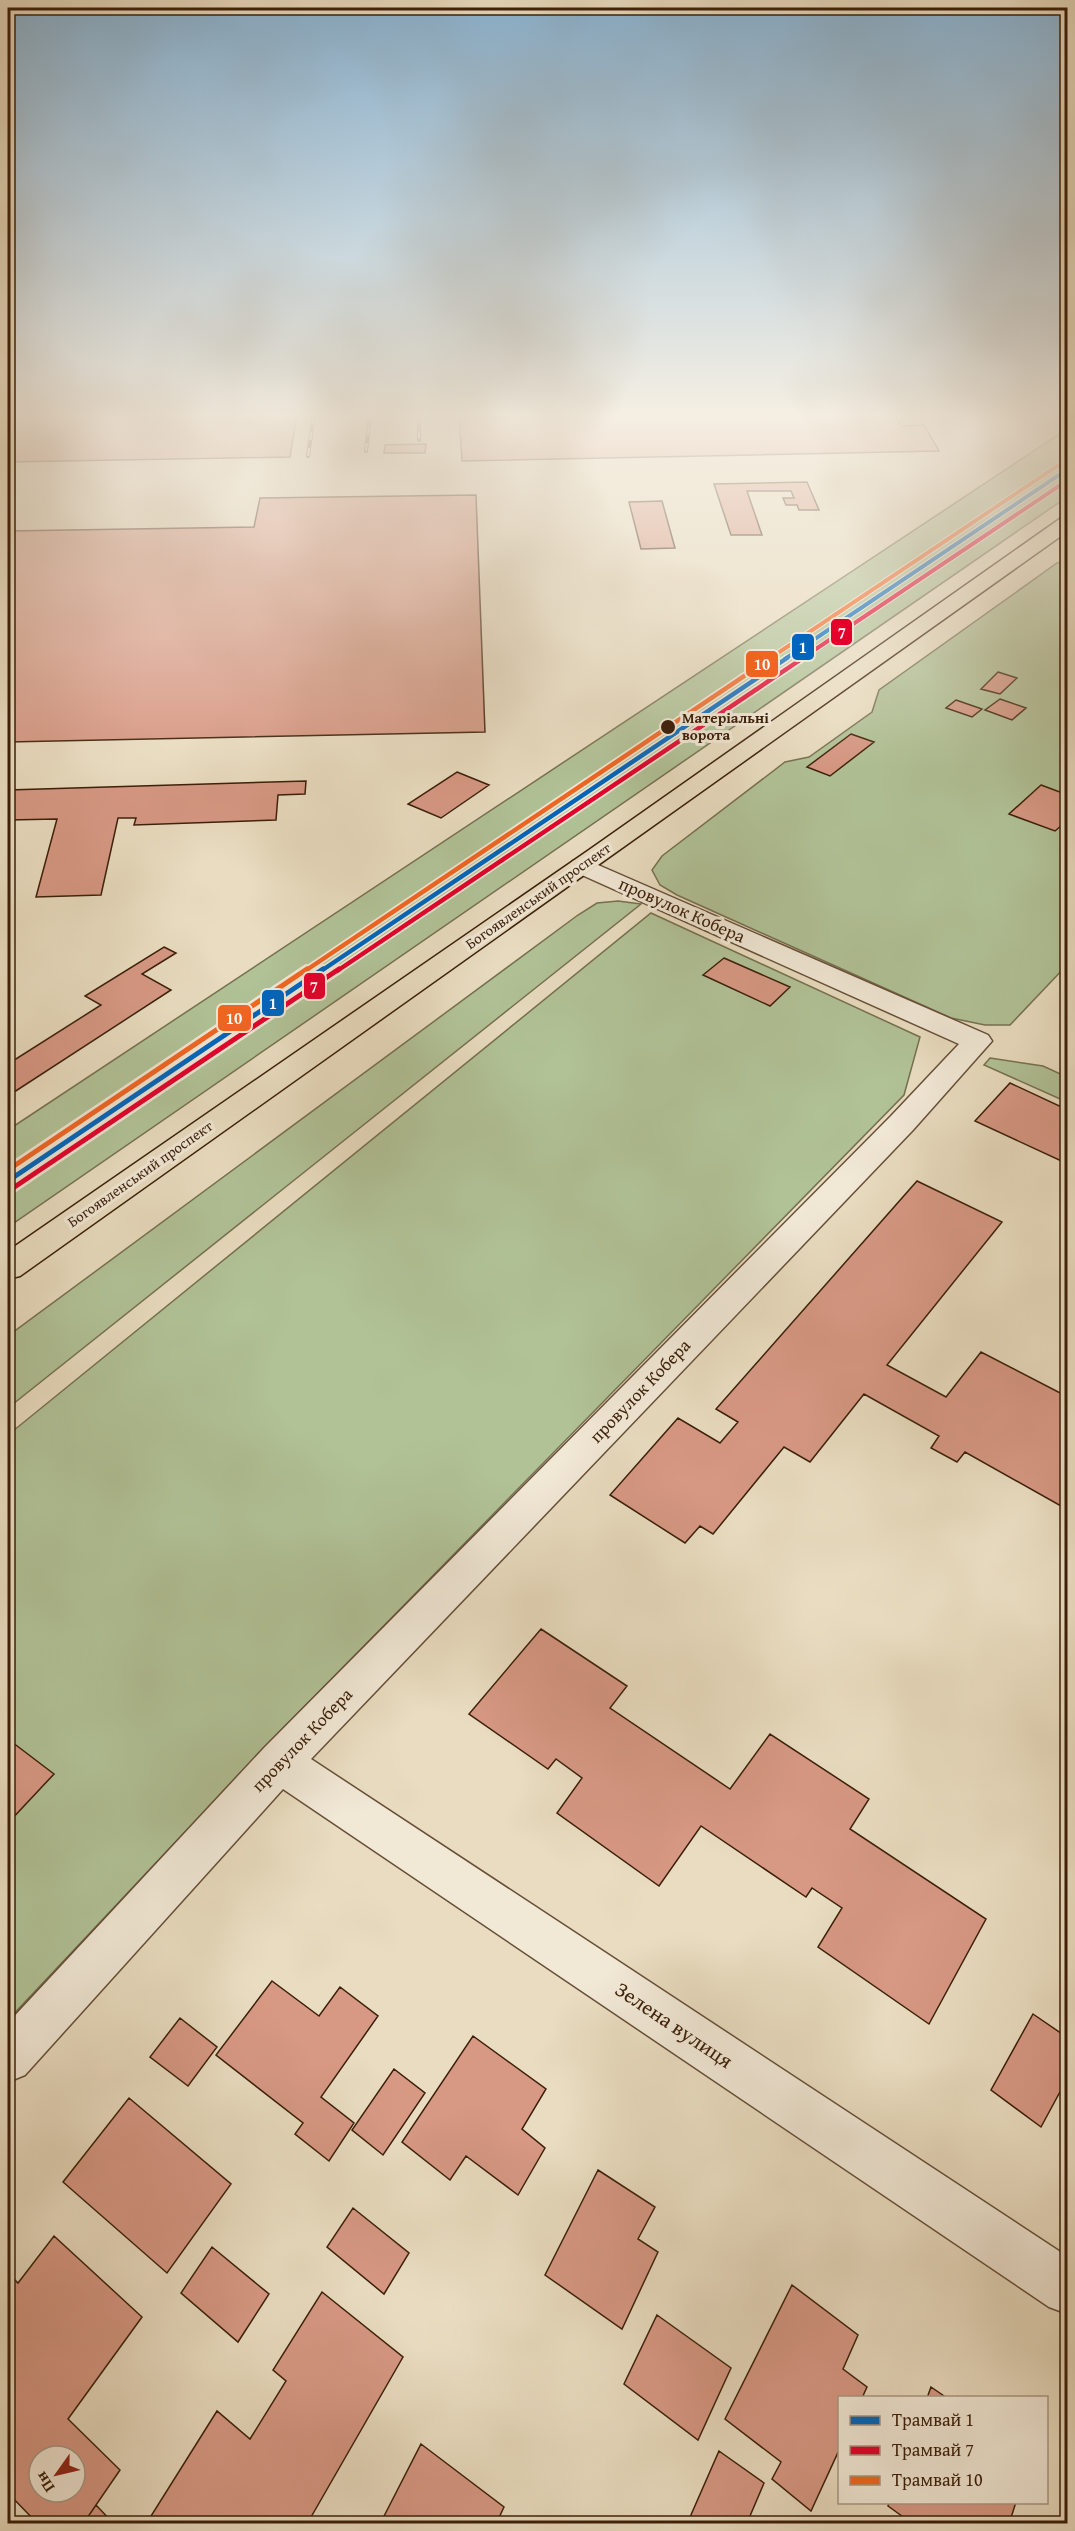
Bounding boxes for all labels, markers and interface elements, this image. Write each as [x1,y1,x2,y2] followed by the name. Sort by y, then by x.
[830,618,853,646] line badge: 7
[838,620,846,644] text: 7
[791,633,815,661] line badge: 1
[799,635,807,659] text: 1
[745,650,779,678] line badge: 10
[754,652,770,676] text: 10
[682,707,769,745] place label: Матеріальні ворота
[659,718,677,736] marker: Матеріальні ворота
[461,837,615,954] street label: Богоявленський проспект
[615,870,750,950] street label: провулок Кобера
[303,972,326,1000] line badge: 7
[310,974,318,998] text: 7
[261,989,285,1017] line badge: 1
[269,991,277,1015] text: 1
[217,1004,252,1032] line badge: 10
[226,1006,242,1030] text: 10
[63,1115,217,1232] street label: Богоявленський проспект
[583,1332,697,1449] street label: провулок Кобера
[245,1681,359,1798] street label: провулок Кобера
[609,1974,740,2076] street label: Зелена вулиця
[838,2396,1048,2504] legend
[892,2406,974,2433] text: Трамвай 1
[892,2436,974,2463] text: Трамвай 7
[27,2444,87,2504] north arrow
[892,2466,983,2493] text: Трамвай 10
[29,2467,60,2498] text: Пн

